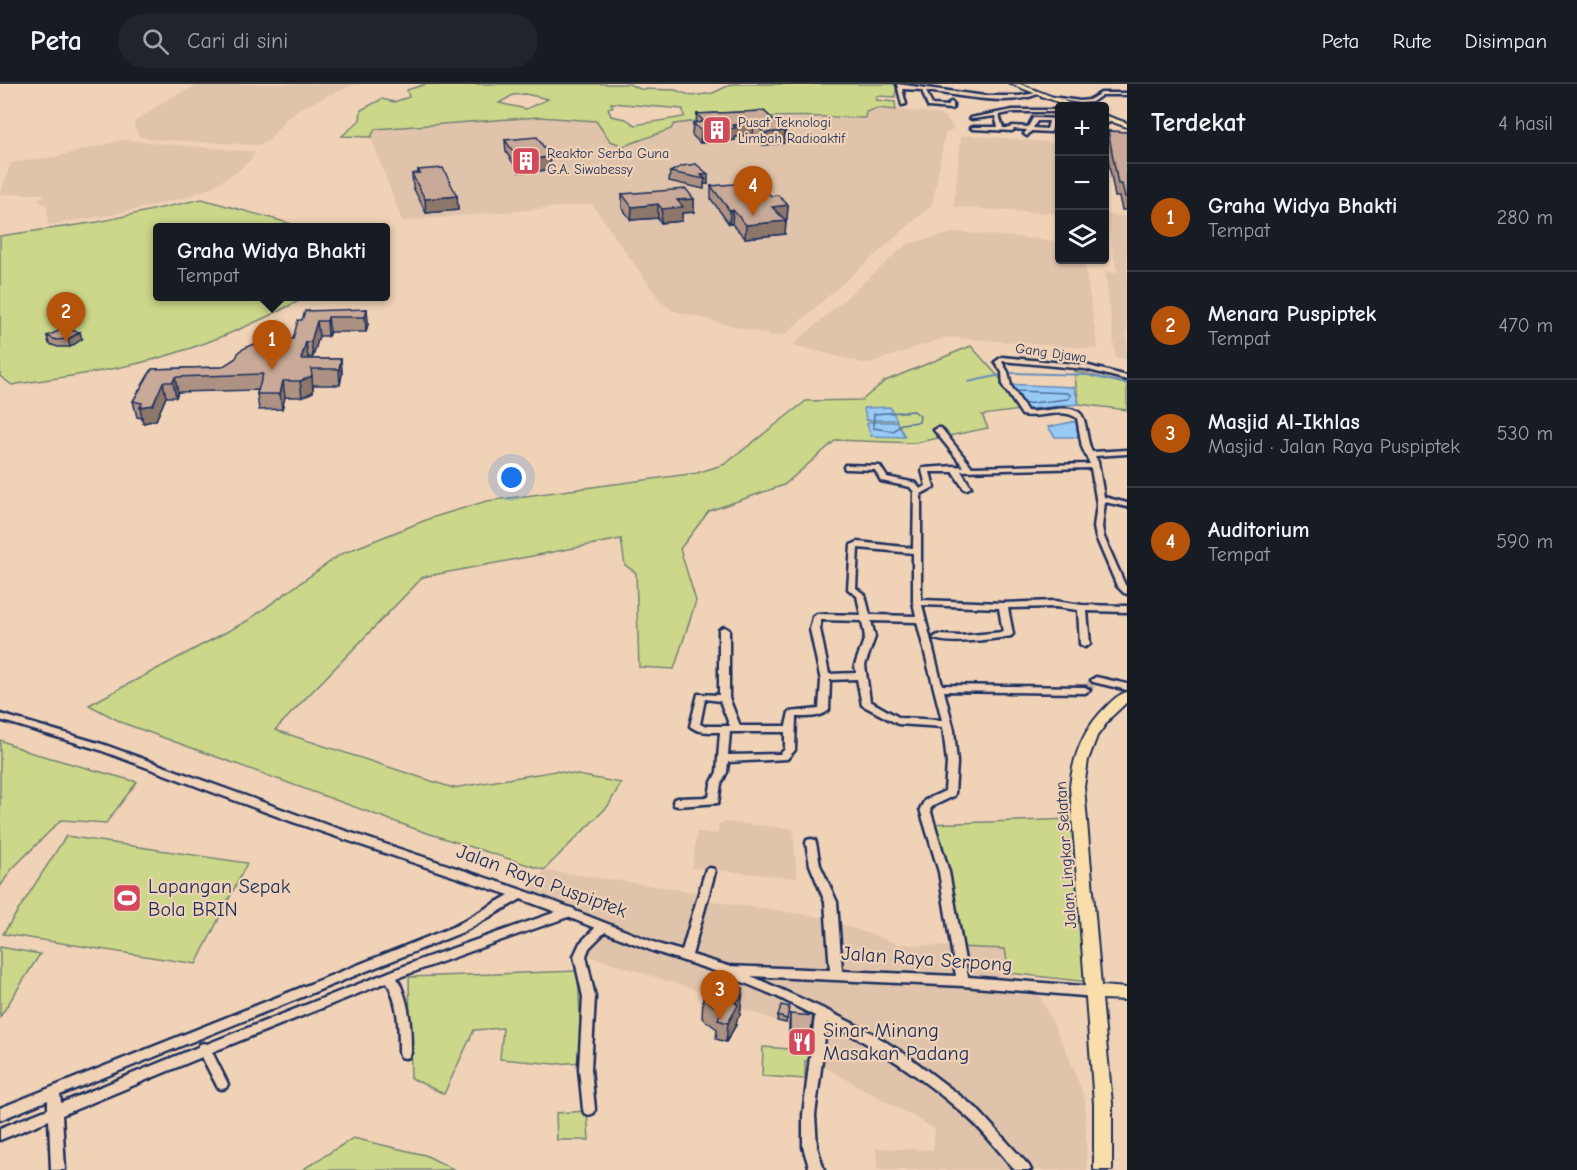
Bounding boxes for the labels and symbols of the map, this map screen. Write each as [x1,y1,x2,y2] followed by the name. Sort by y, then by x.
[701,114,733,146] building icon: Pusat Teknologi Limbah Radioaktif
[738,114,846,147] place label: Pusat Teknologi Limbah Radioaktif
[510,145,542,177] building icon: Reaktor Serba Guna G.A. Siwabessy
[547,145,669,178] place label: Reaktor Serba Guna G.A. Siwabessy
[734,166,772,216] pin: 4
[46,292,86,342] pin: 2
[252,320,292,370] pin: 1
[1014,340,1088,366] street label: Gang Djawa
[497,463,526,492] your location
[1052,781,1080,929] street label: Jalan Lingkar Selatan
[454,839,631,923] street label: Jalan Raya Puspiptek
[148,875,291,921] place label: Lapangan Sepak Bola BRIN
[111,882,143,914] sports icon: Lapangan Sepak Bola BRIN
[841,942,1013,976] street label: Jalan Raya Serpong
[700,970,740,1020] pin: 3
[823,1019,969,1065] place label: Sinar Minang Masakan Padang
[786,1026,818,1058] restaurant icon: Sinar Minang Masakan Padang

